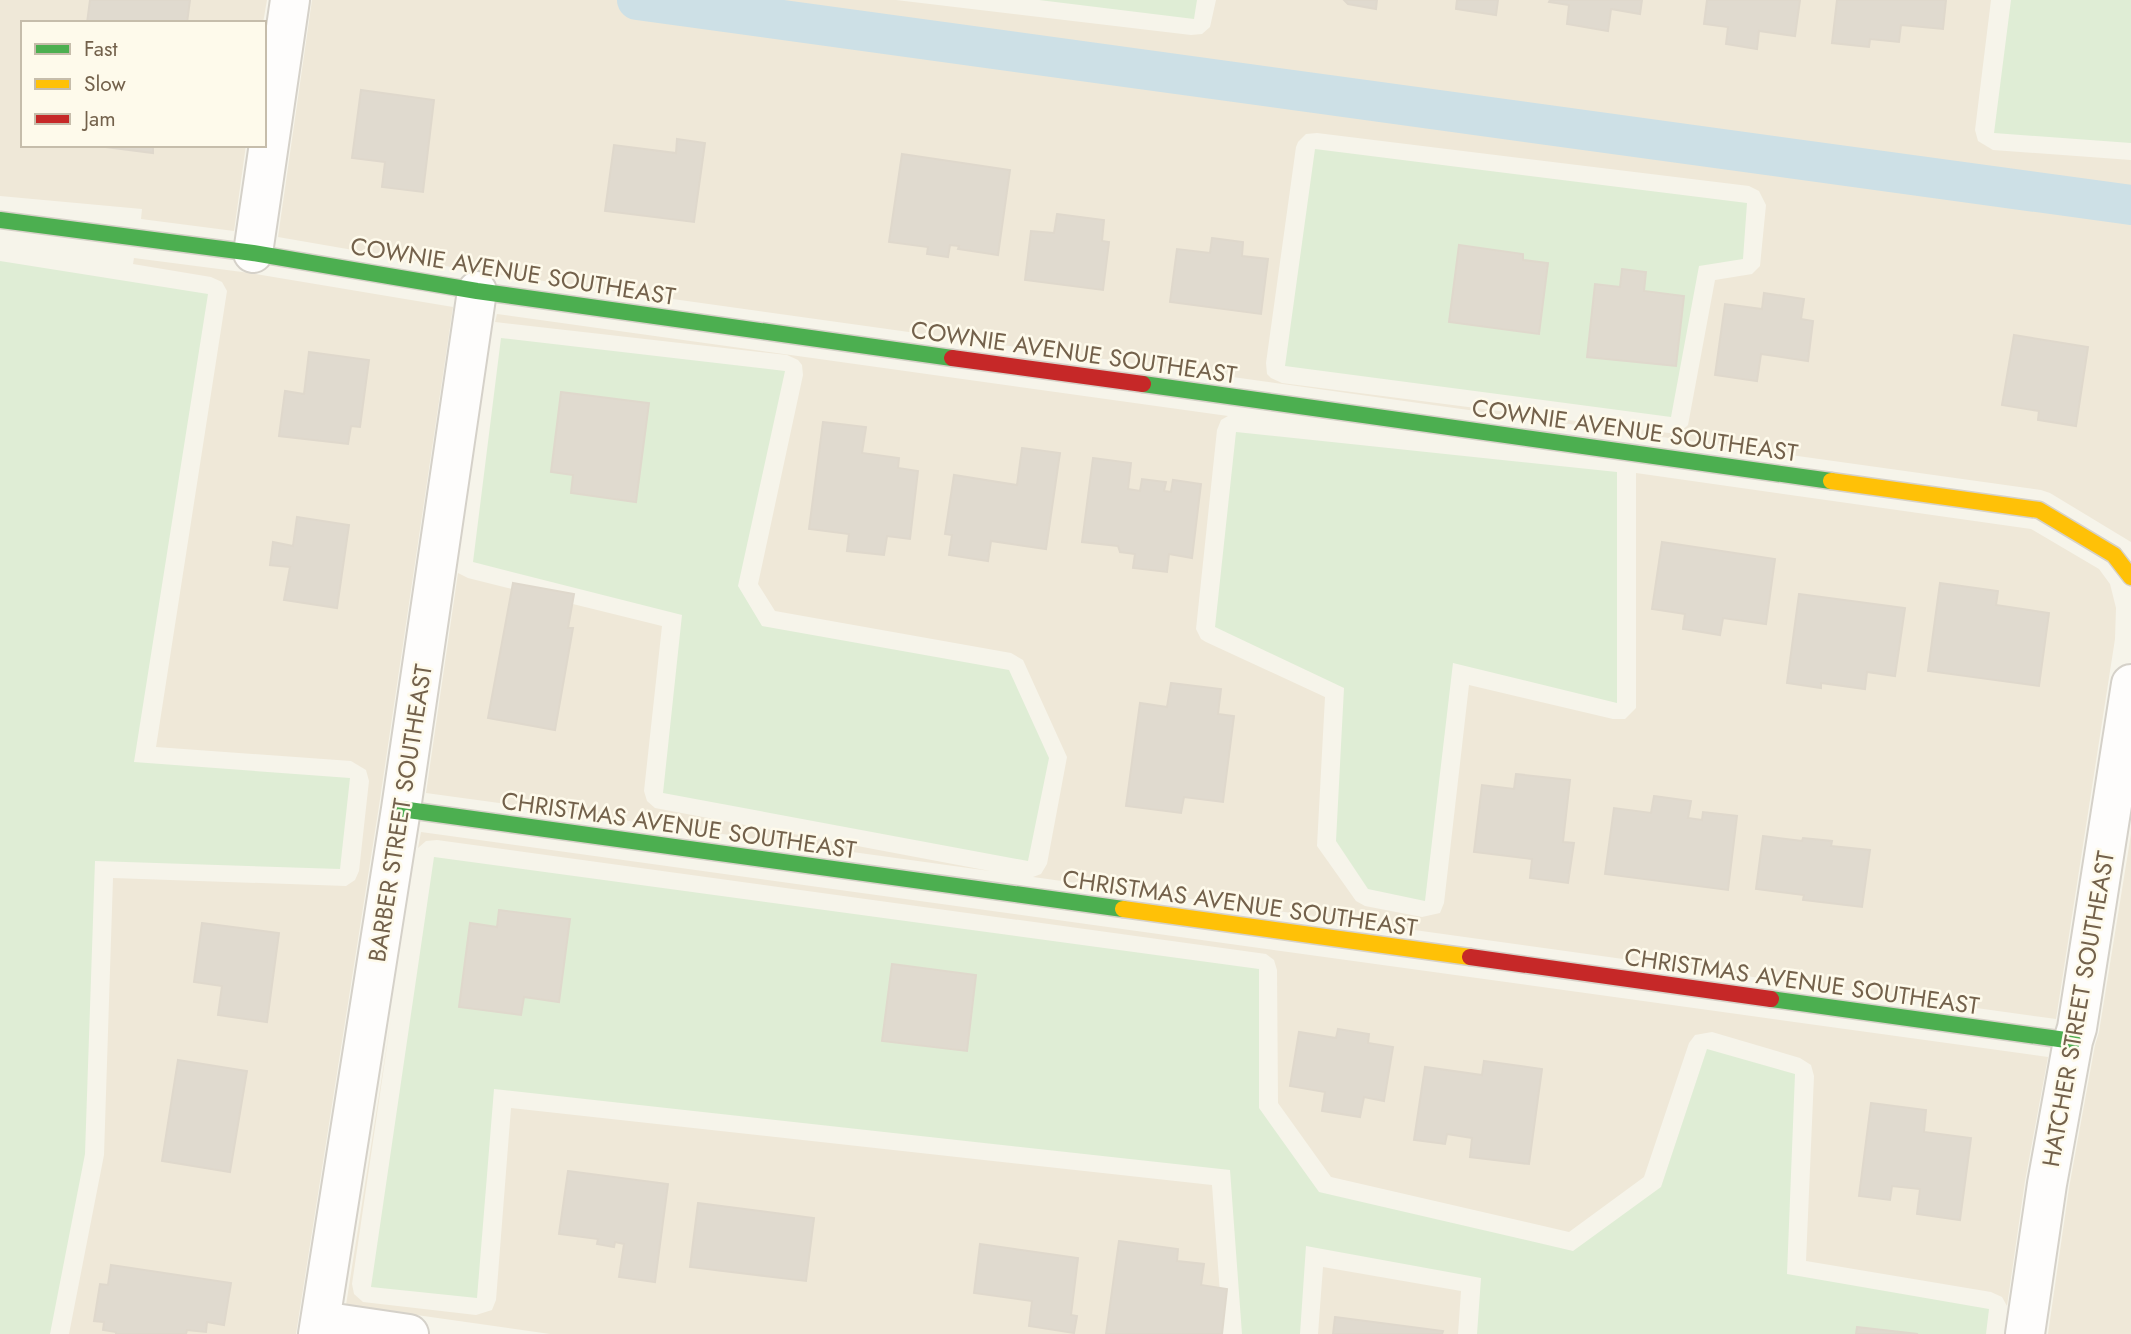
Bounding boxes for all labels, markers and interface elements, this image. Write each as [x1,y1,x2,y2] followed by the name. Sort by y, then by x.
[21,21,266,147] legend
[84,34,117,64] text: Fast
[84,69,126,99] text: Slow
[81,104,116,134] text: Jam
[348,228,678,314] street label: COWNIE AVENUE SOUTHEAST
[909,312,1239,392] street label: COWNIE AVENUE SOUTHEAST
[1470,390,1800,470] street label: COWNIE AVENUE SOUTHEAST
[359,662,441,964] street label: BARBER STREET SOUTHEAST
[499,783,859,867] street label: CHRISTMAS AVENUE SOUTHEAST
[2033,848,2123,1170] street label: HATCHER STREET SOUTHEAST
[1060,861,1420,945] street label: CHRISTMAS AVENUE SOUTHEAST
[1622,939,1982,1023] street label: CHRISTMAS AVENUE SOUTHEAST

